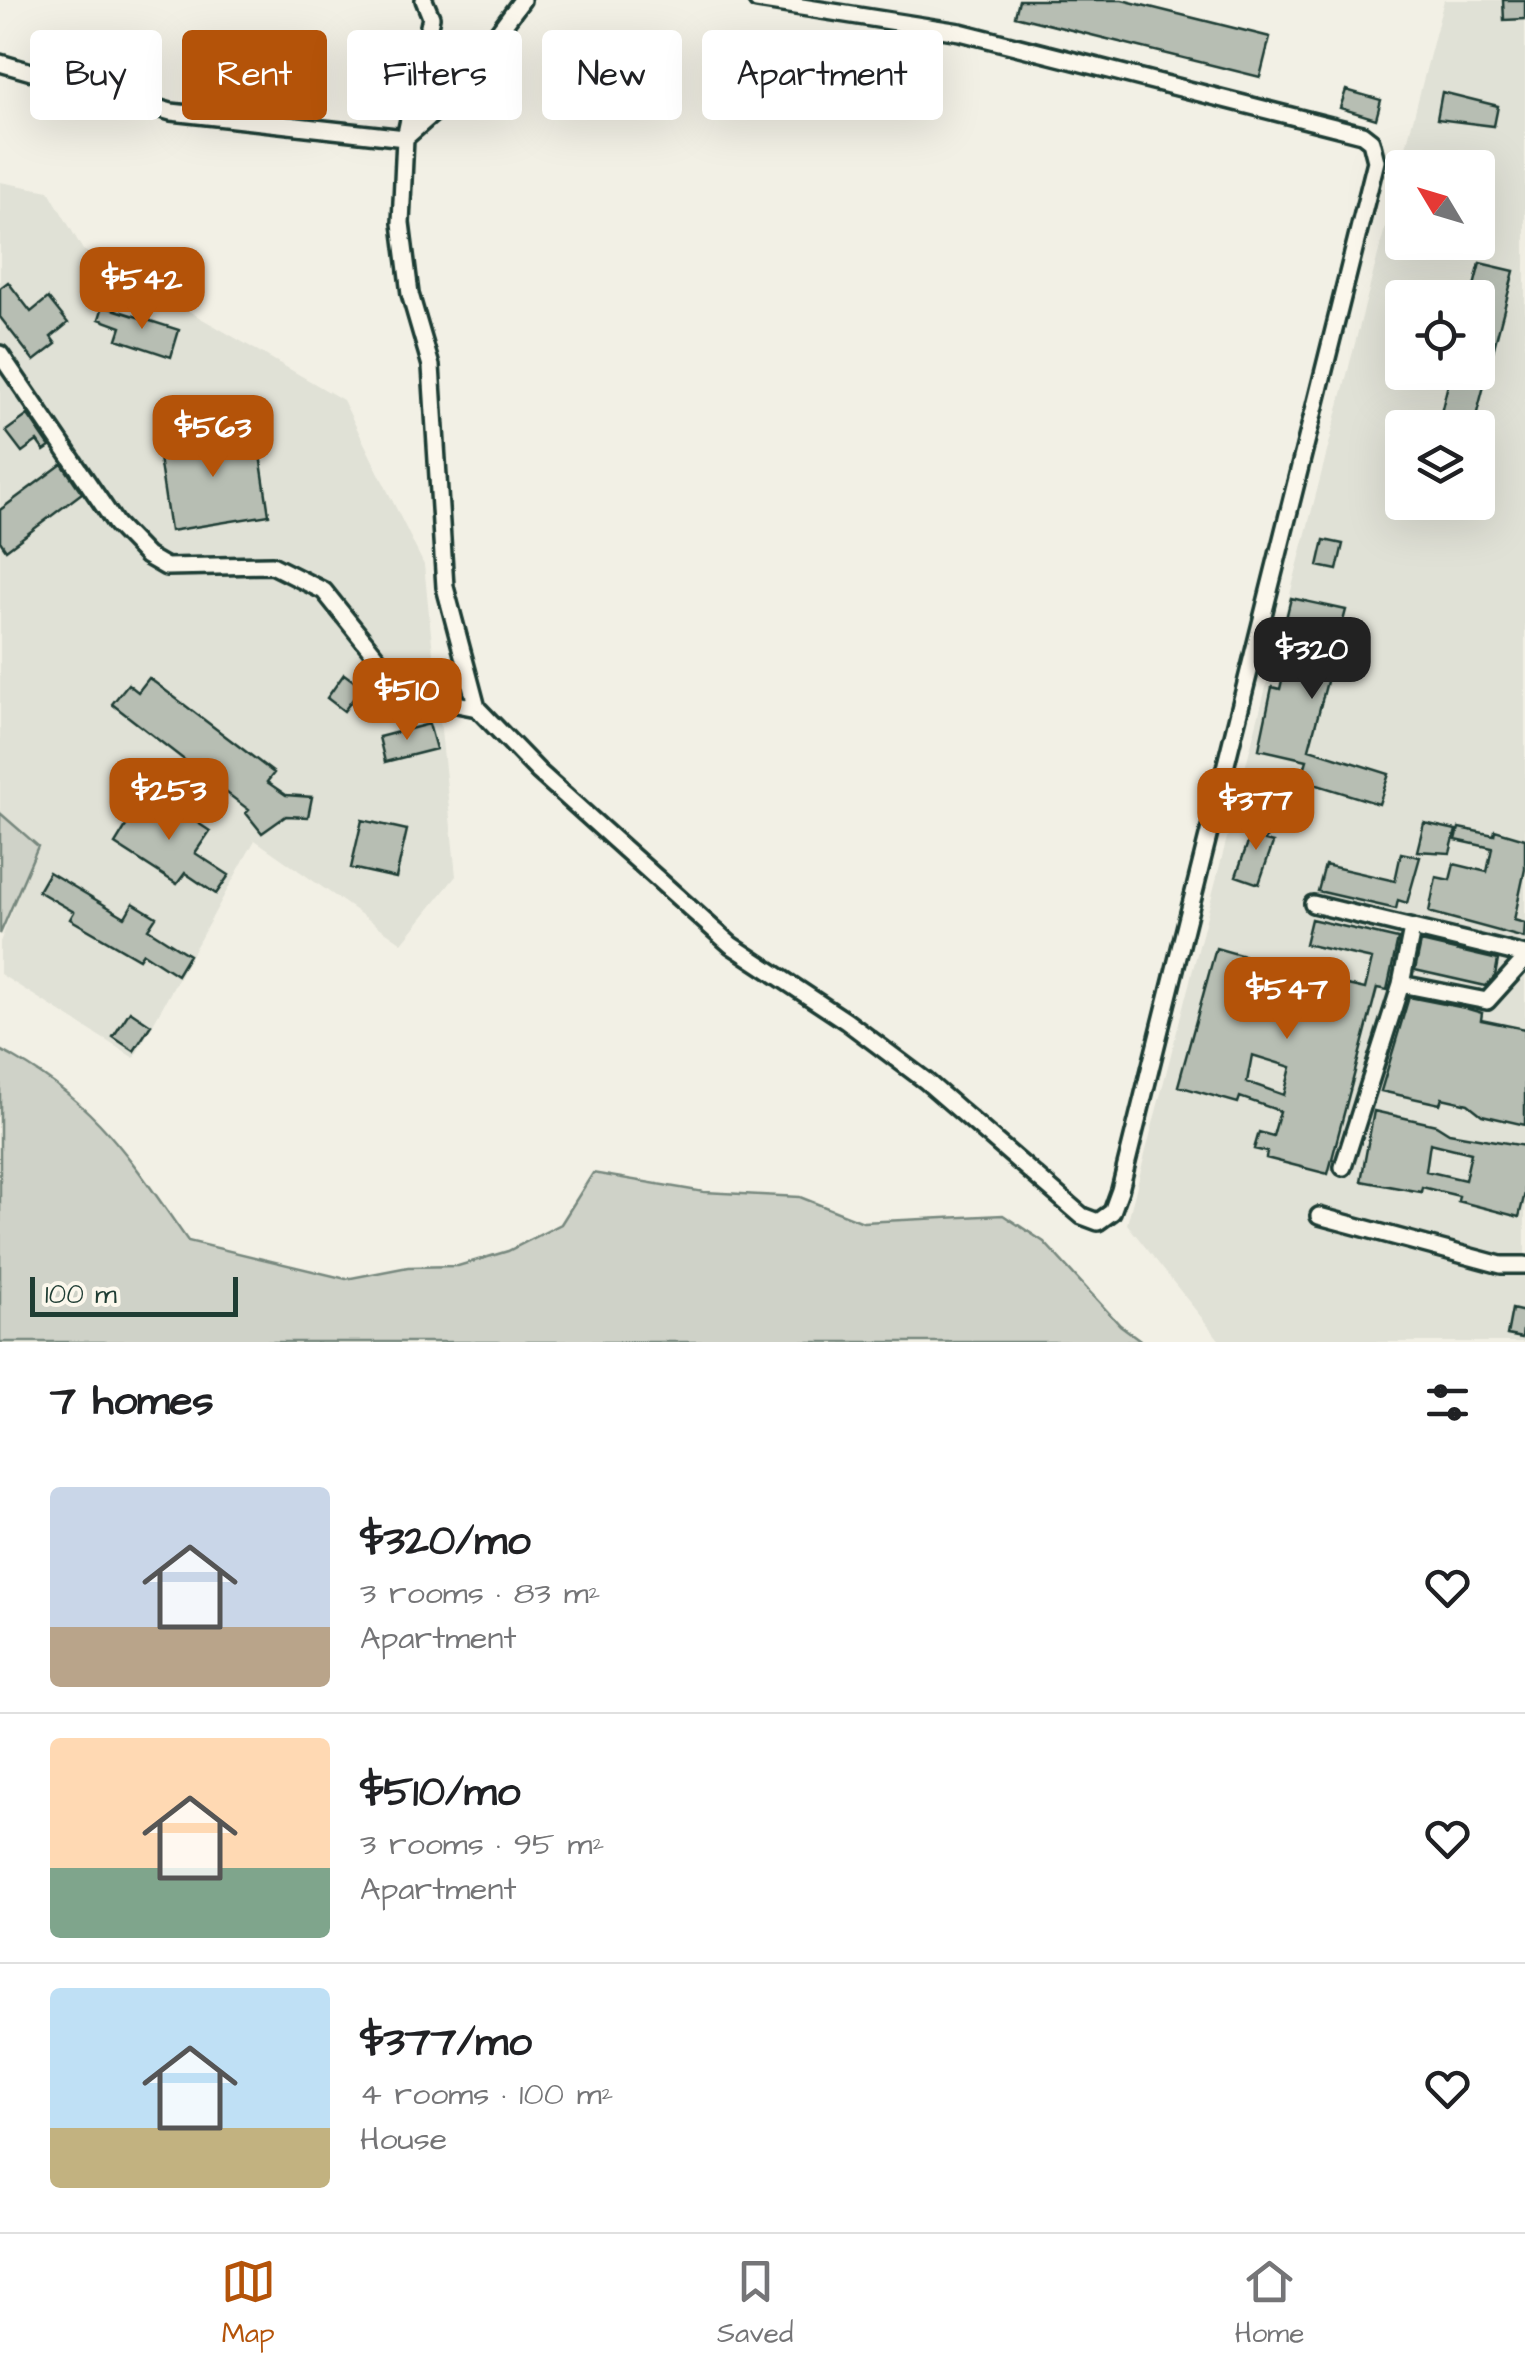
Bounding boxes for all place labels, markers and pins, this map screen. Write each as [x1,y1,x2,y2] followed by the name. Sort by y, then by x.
[83,247,201,332] pin: $542
[154,395,272,480] pin: $563
[1253,617,1371,702] pin: $320
[348,658,466,743] pin: $510
[110,758,228,843] pin: $253
[1197,768,1315,853] pin: $377
[1228,957,1346,1042] pin: $547

